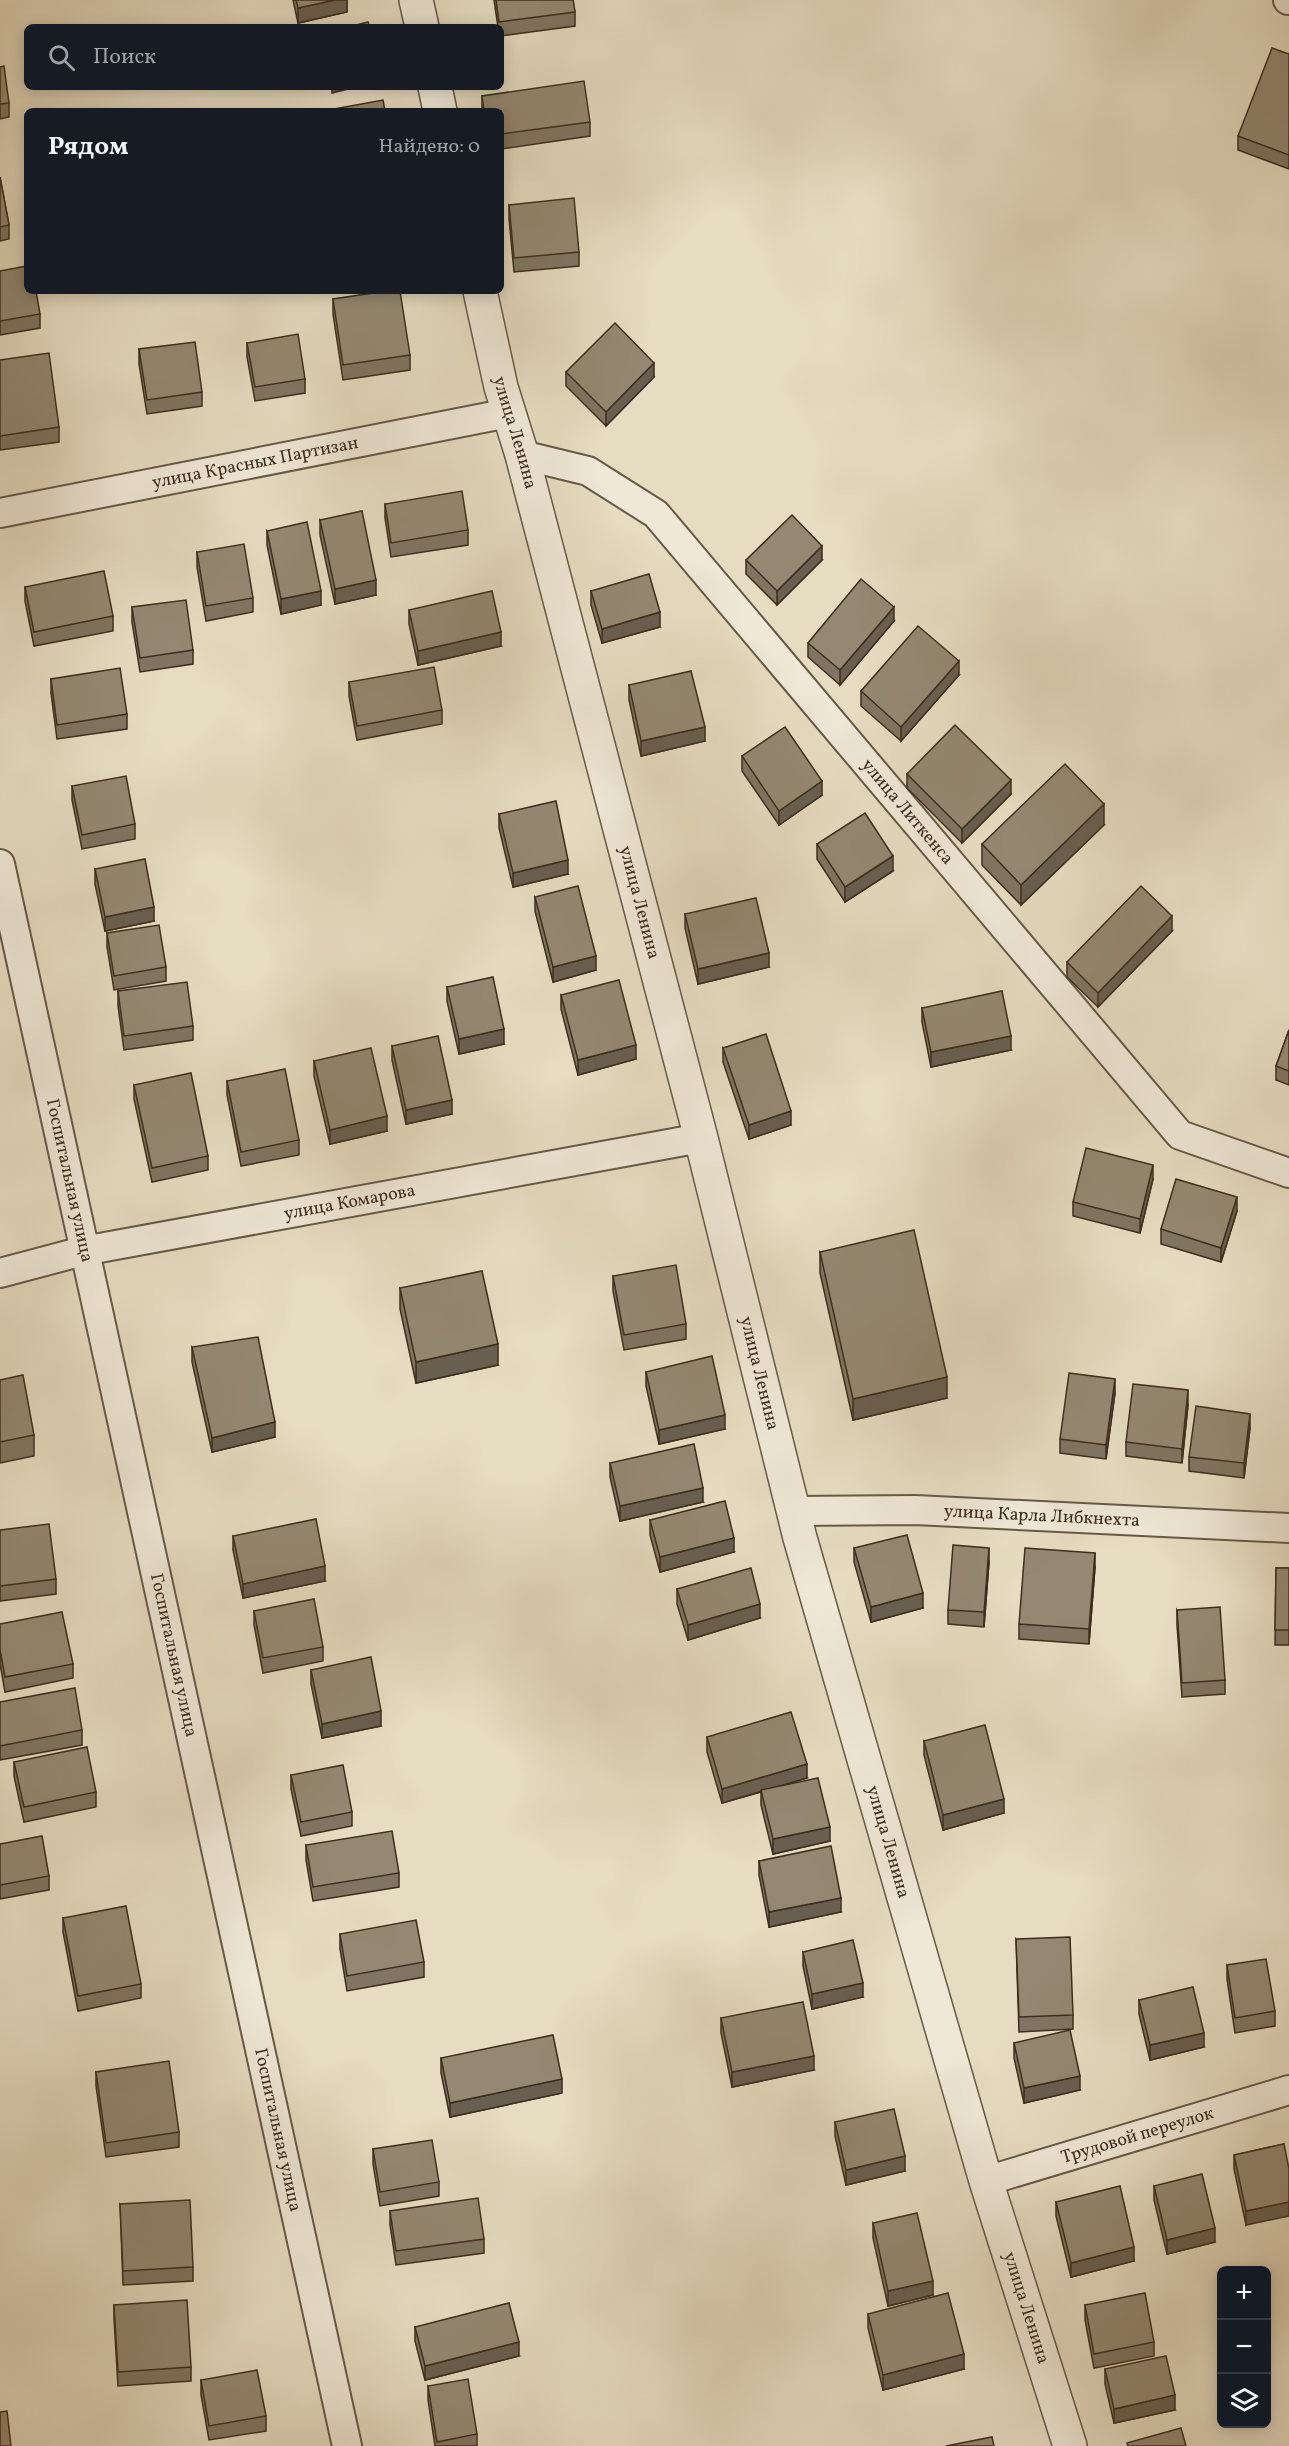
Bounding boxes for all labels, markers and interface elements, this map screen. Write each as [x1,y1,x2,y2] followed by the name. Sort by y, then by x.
[24,24,504,90] search box
[45,41,78,74] icon: search
[93,42,156,73] text: Поиск
[48,129,128,165] text: Рядом
[378,133,480,161] text: Найдено: 0
[487,374,543,492] street label: улица Ленина
[150,430,360,495] street label: улица Красных Партизан
[855,753,959,870] street label: улица Литкенса
[612,843,666,962] street label: улица Ленина
[39,1096,100,1265] street label: Госпитальная улица
[282,1178,418,1227] street label: улица Комарова
[733,1314,785,1433] street label: улица Ленина
[943,1499,1141,1533] street label: улица Карла Либкнехта
[143,1571,204,1739] street label: Госпитальная улица
[860,1783,916,1901] street label: улица Ленина
[248,2046,308,2214] street label: Госпитальная улица
[1058,2101,1217,2170] street label: Трудовой переулок
[997,2249,1056,2367] street label: улица Ленина
[1217,2266,1271,2428] map controls
[1217,2266,1271,2320] button: +
[1217,2320,1271,2374] button: −
[1217,2374,1271,2428] button: layers

